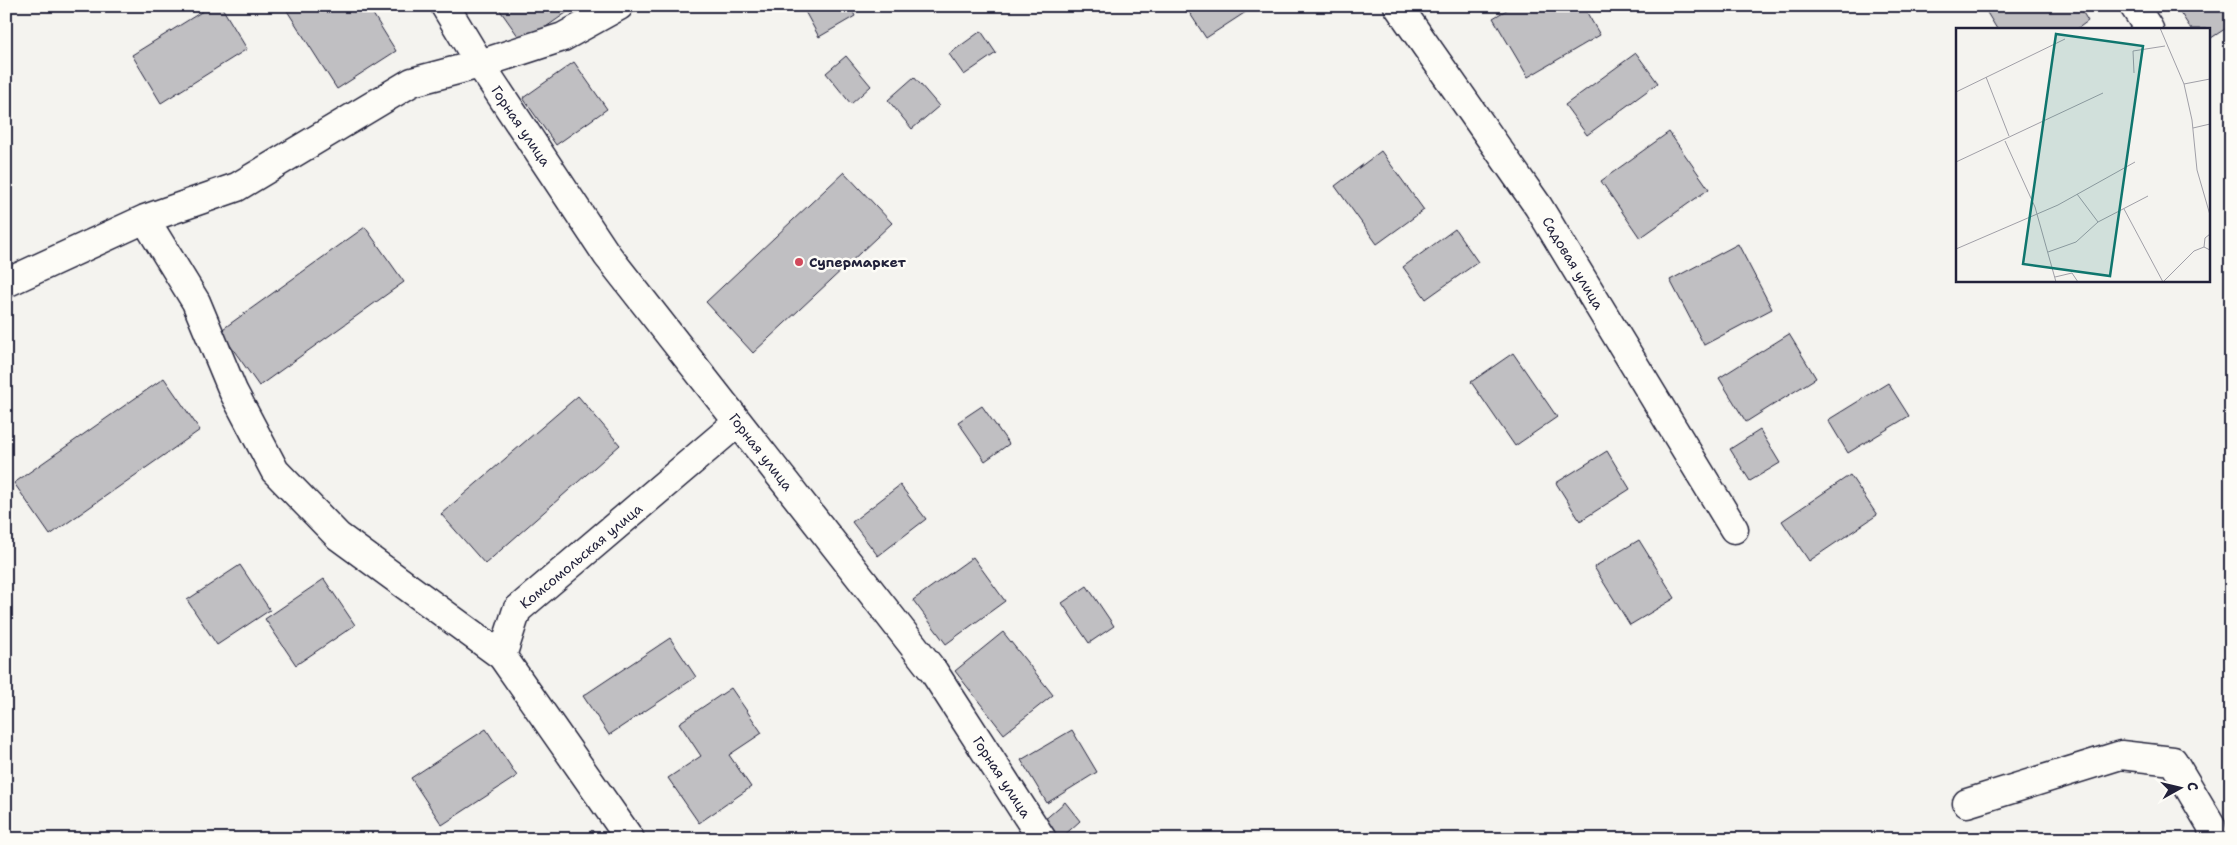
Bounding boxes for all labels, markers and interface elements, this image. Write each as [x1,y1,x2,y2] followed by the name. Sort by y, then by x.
[1956,28,2210,281] inset map
[487,82,555,170] street label: Горная улица
[1538,213,1608,313] street label: Садовая улица
[809,253,906,271] place label: Супермаркет
[793,256,805,268] marker: Супермаркет
[725,410,797,495] street label: Горная улица
[516,499,646,613] street label: Комсомольская улица
[969,733,1035,821] street label: Горная улица
[2154,762,2204,812] north arrow
[2183,781,2202,792] text: С

